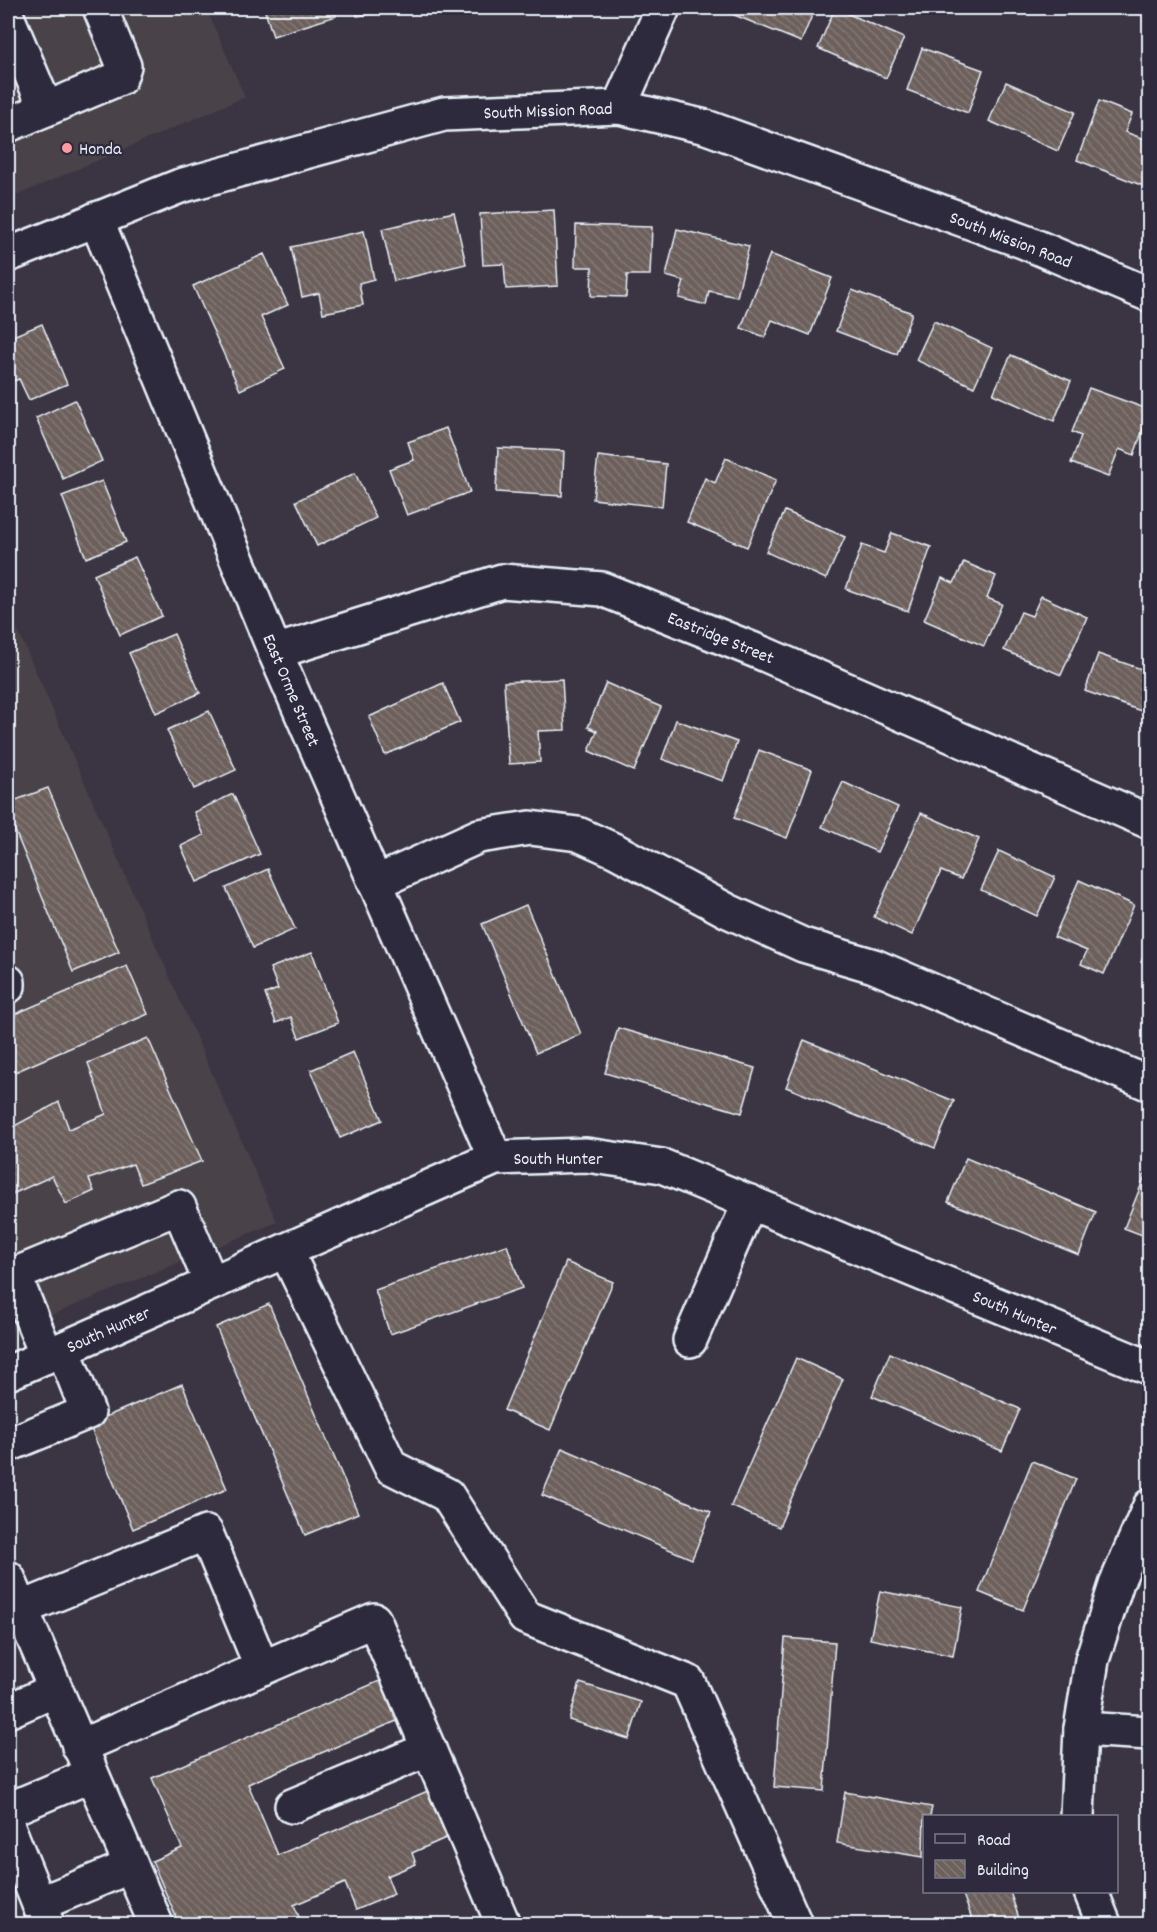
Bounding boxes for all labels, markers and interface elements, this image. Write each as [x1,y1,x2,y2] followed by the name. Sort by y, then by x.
[483,98,613,127] street label: South Mission Road
[79,138,122,163] place label: Honda
[60,141,74,155] marker: Honda
[945,207,1075,276] street label: South Mission Road
[663,607,777,672] street label: Eastridge Street
[255,631,325,751] street label: East Orme Street
[513,1148,603,1173] street label: South Hunter
[968,1285,1060,1343] street label: South Hunter
[63,1302,155,1361] street label: South Hunter
[923,1815,1118,1893] legend
[977,1829,1011,1854] text: Road
[977,1859,1029,1884] text: Building

